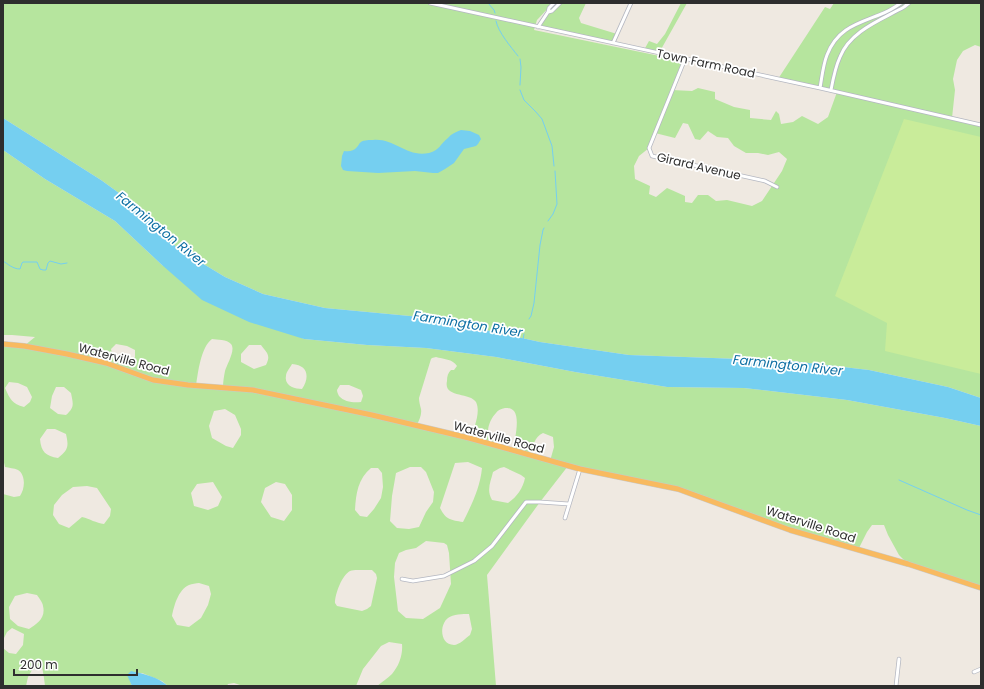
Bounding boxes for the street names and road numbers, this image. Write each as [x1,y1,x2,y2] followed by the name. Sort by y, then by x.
[655,44,757,82] street label: Town Farm Road
[655,148,743,184] street label: Girard Avenue
[77,339,171,379] street label: Waterville Road
[452,417,546,457] street label: Waterville Road
[764,501,858,547] street label: Waterville Road

